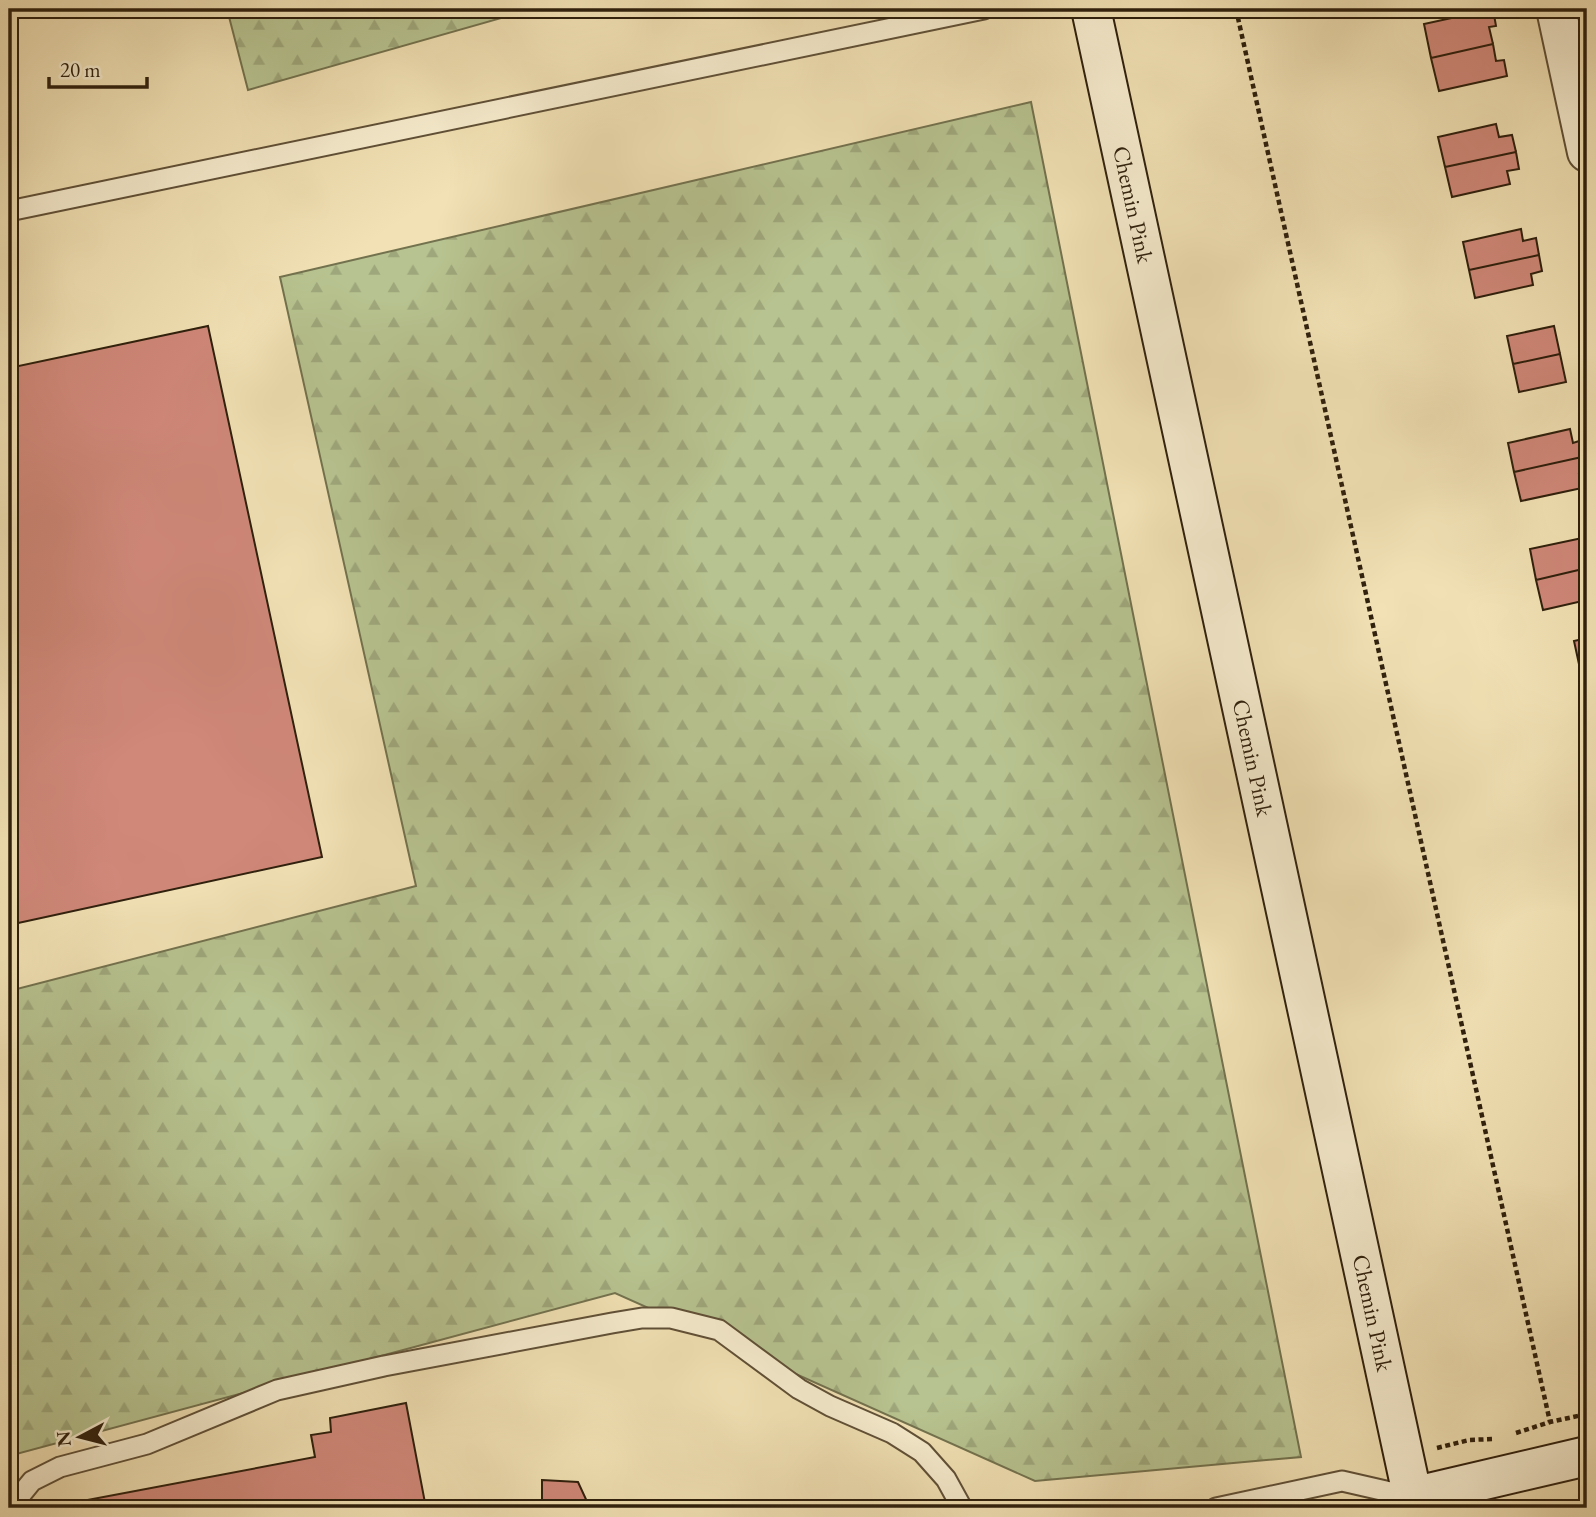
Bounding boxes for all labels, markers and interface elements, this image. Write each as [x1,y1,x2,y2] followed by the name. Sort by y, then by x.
[49,46,147,90] scale bar
[60,56,101,83] text: 20 m
[1106,143,1161,267] street label: Chemin Pink
[1226,696,1280,820] street label: Chemin Pink
[1346,1252,1400,1375] street label: Chemin Pink
[46,1402,116,1472] north arrow
[50,1429,77,1448] text: N

